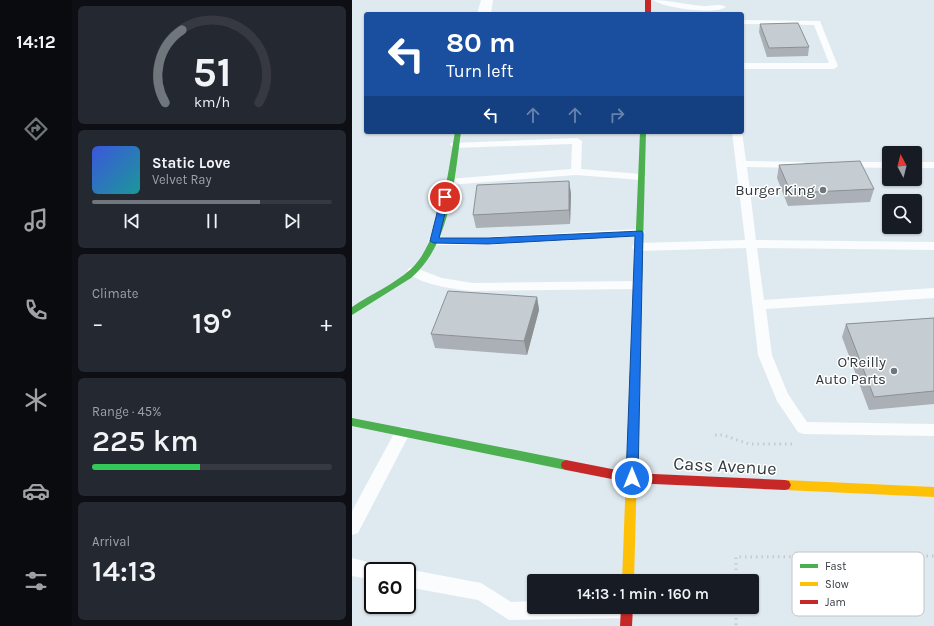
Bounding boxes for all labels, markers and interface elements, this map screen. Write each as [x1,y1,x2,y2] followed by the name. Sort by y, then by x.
[446,26,515,59] text: 80 m
[380,28,432,80] icon: left
[16,31,56,53] text: 14:12
[192,48,232,96] text: 51
[446,60,514,82] text: Turn left
[194,94,230,111] text: km/h
[480,104,502,126] icon: left
[522,104,544,126] icon: ahead
[564,104,586,126] icon: ahead
[606,104,628,126] icon: right
[22,115,50,143] icon: directions
[882,146,922,186] north arrow
[882,146,922,234] map controls
[152,154,230,172] text: Static Love
[152,172,212,187] text: Velvet Ray
[428,180,462,214] pin
[735,181,816,199] place label: Burger King
[818,185,828,195] marker: Burger King
[434,186,456,208] icon: arrive
[882,194,922,234] button: search
[22,206,50,234] icon: music
[121,210,143,232] icon: previous
[201,210,223,232] icon: pause
[281,210,303,232] icon: next
[92,286,138,301] text: Climate
[22,296,50,324] icon: phone
[192,305,232,341] text: 19°
[92,311,104,337] text: −
[320,311,332,337] text: +
[815,353,886,388] place label: O'Reilly Auto Parts
[889,366,899,376] marker: O'Reilly Auto Parts
[22,386,50,414] icon: climate
[92,404,162,419] text: Range · 45%
[92,423,199,459] text: 225 km
[673,452,777,480] street label: Cass Avenue
[611,457,653,499] position arrow
[22,477,50,505] icon: car
[92,534,130,549] text: Arrival
[792,552,924,616] legend
[92,553,157,589] text: 14:13
[825,560,846,573] text: Fast
[364,562,416,614] speed limit sign: 60
[22,567,50,595] icon: filters
[825,578,849,591] text: Slow
[577,585,709,603] text: 14:13 · 1 min · 160 m
[825,596,846,609] text: Jam

